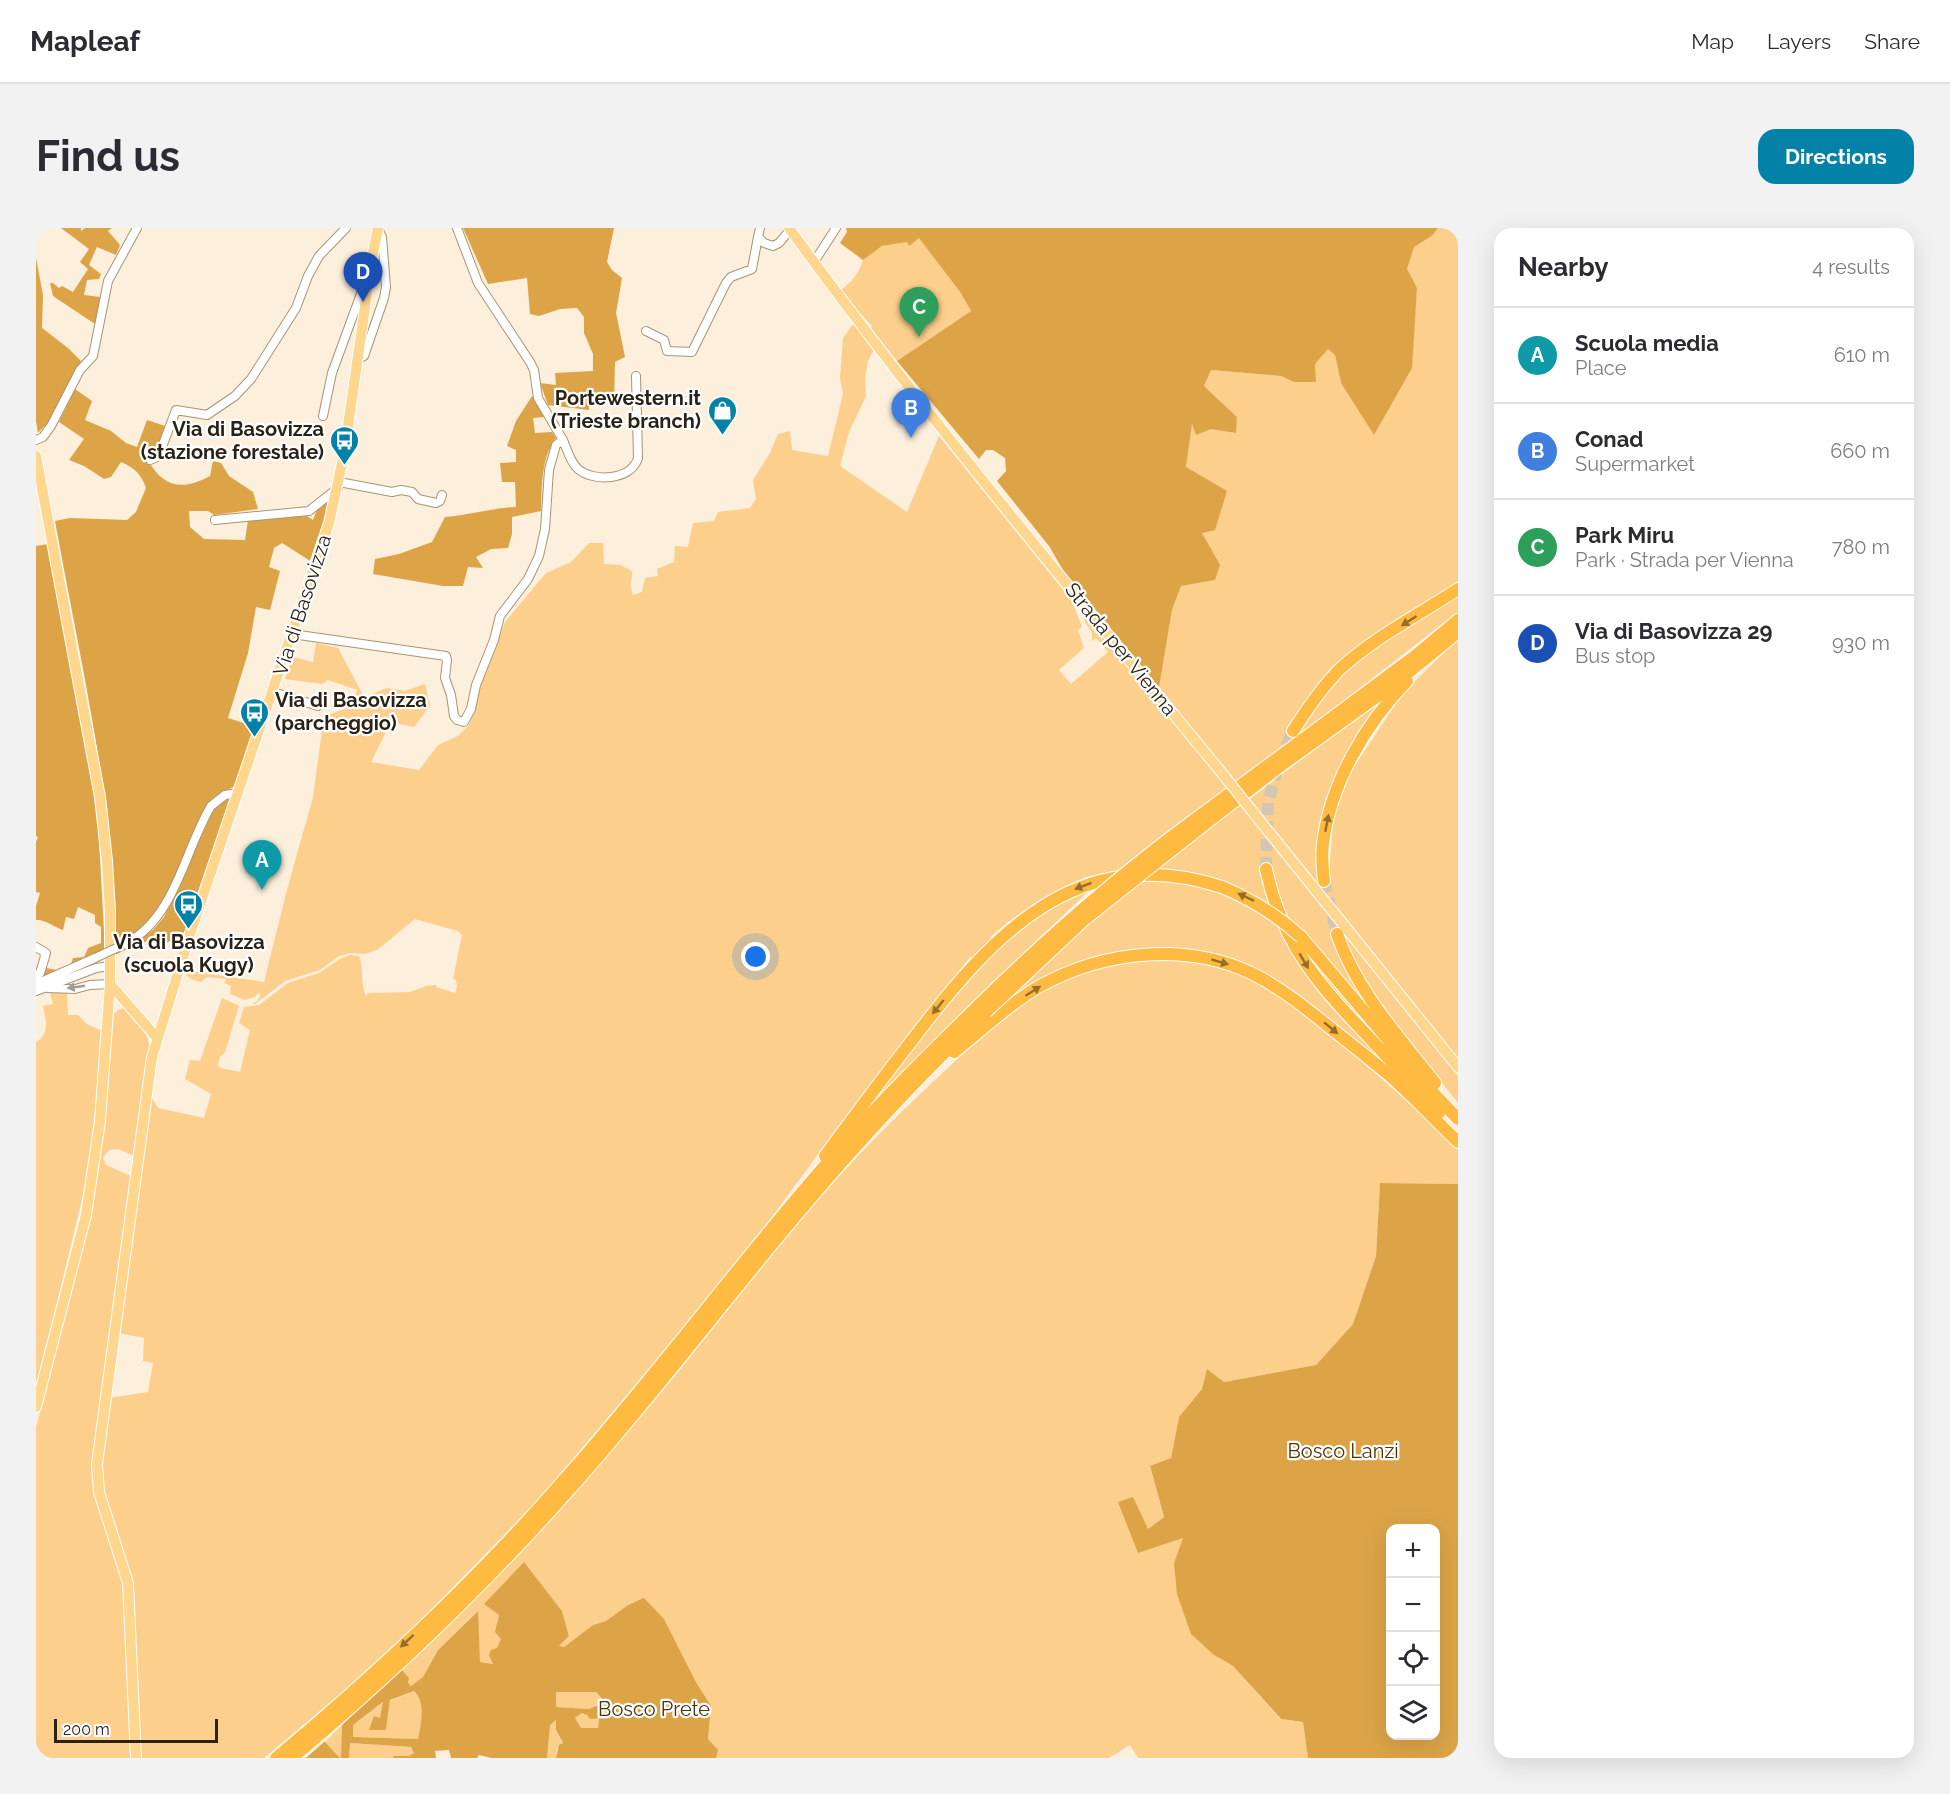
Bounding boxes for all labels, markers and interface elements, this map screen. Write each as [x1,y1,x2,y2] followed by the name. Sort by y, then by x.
[30,25,140,58] text: Mapleaf
[1691,29,1734,54] text: Map
[1767,29,1831,54] text: Layers
[1864,29,1920,54] text: Share
[1758,129,1914,184] button: Directions
[36,132,180,181] text: Find us
[1518,252,1608,282] text: Nearby
[344,253,382,302] pin: D
[1812,255,1890,279] text: 4 results
[900,288,938,337] pin: C
[1575,330,1719,356] text: Scuola media
[1531,343,1544,367] text: A
[1834,343,1890,367] text: 610 m
[1575,356,1626,380] text: Place
[551,386,701,433] place label: Portewestern.it (Trieste branch)
[892,388,930,438] pin: B
[706,394,738,436] shop icon: Portewestern.it (Trieste branch)
[141,417,324,464] place label: Via di Basovizza (stazione forestale)
[329,424,361,466] bus stop icon: Via di Basovizza (stazione forestale)
[1575,426,1643,452] text: Conad
[1531,439,1544,463] text: B
[1830,439,1890,463] text: 660 m
[1575,452,1695,476] text: Supermarket
[1575,522,1674,548] text: Park Miru
[268,531,336,679] street label: Via di Basovizza
[1531,535,1544,559] text: C
[1832,535,1890,559] text: 780 m
[1575,548,1794,572] text: Park · Strada per Vienna
[1060,578,1182,720] street label: Strada per Vienna
[1401,615,1417,626] one-way arrow
[1575,618,1773,644] text: Via di Basovizza 29
[1530,631,1545,655] text: D
[1832,631,1890,655] text: 930 m
[1575,644,1655,668] text: Bus stop
[275,688,427,735] place label: Via di Basovizza (parcheggio)
[238,696,270,738] bus stop icon: Via di Basovizza (parcheggio)
[1323,814,1332,833] one-way arrow
[242,840,282,890] pin: A
[1074,882,1092,891] one-way arrow
[173,888,205,930] bus stop icon: Via di Basovizza (scuola Kugy)
[1238,893,1255,902] one-way arrow
[113,930,265,977] place label: Via di Basovizza (scuola Kugy)
[741,942,770,971] your location
[1298,953,1309,969] one-way arrow
[1211,958,1229,967] one-way arrow
[66,983,85,992] one-way arrow
[1025,985,1041,996] one-way arrow
[932,999,945,1014] one-way arrow
[1323,1022,1339,1035] one-way arrow
[1287,1439,1399,1463] park label: Bosco Lanzi
[1386,1524,1440,1740] map controls
[1386,1524,1440,1578] button: +
[1386,1578,1440,1632] button: −
[1386,1632,1440,1686] button: locate
[400,1633,414,1647] one-way arrow
[1386,1686,1440,1740] button: layers
[598,1697,710,1721] park label: Bosco Prete
[54,1716,218,1744] scale bar
[63,1720,110,1739] text: 200 m

